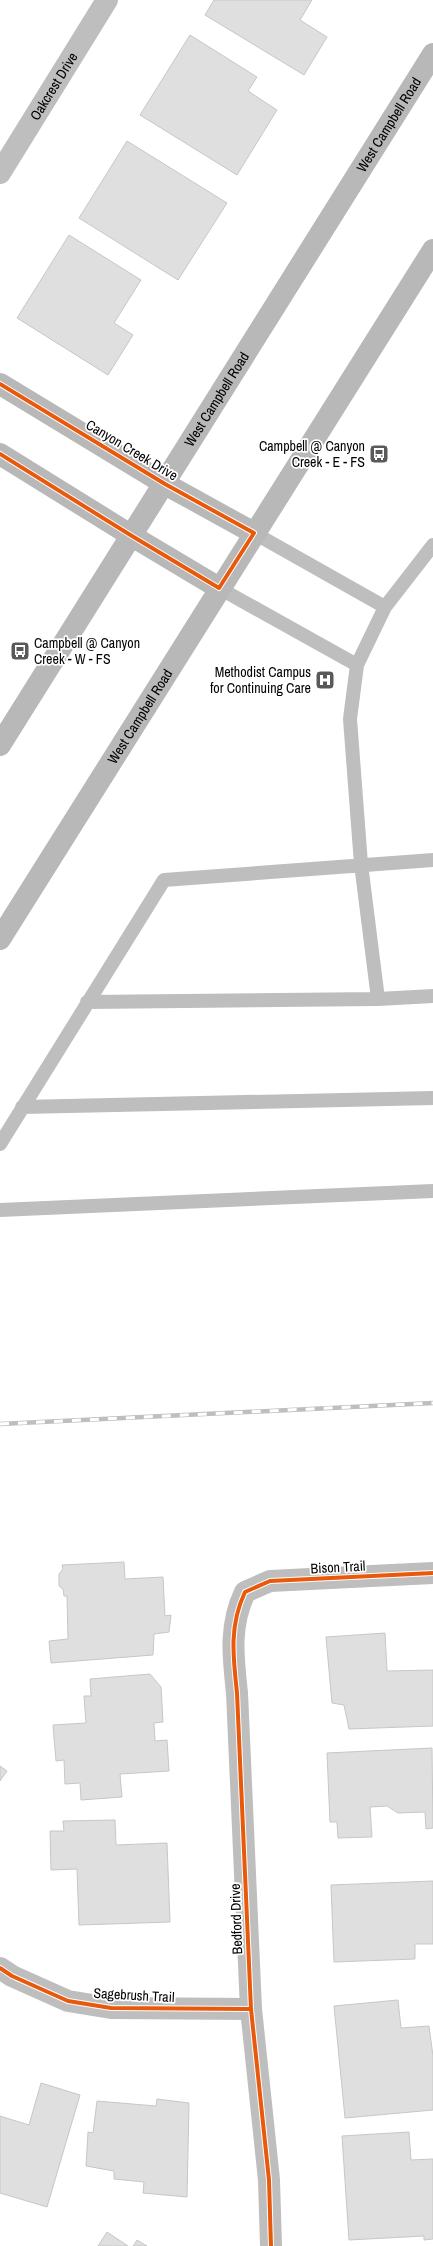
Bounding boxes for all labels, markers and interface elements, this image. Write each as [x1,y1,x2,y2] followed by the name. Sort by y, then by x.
[26,49,81,124] street label: Oakcrest Drive
[352,74,425,175] street label: West Campbell Road
[180,349,253,450] street label: West Campbell Road
[83,416,181,484] street label: Canyon Creek Drive
[259,437,365,471] place label: Campbell @ Canyon Creek - E - FS
[368,443,390,465] bus stop icon: Campbell @ Canyon Creek - E - FS
[34,634,140,668] place label: Campbell @ Canyon Creek - W - FS
[9,640,31,662] bus stop icon: Campbell @ Canyon Creek - W - FS
[210,663,311,697] place label: Methodist Campus for Continuing Care
[103,666,176,767] street label: West Campbell Road
[314,669,336,691] hospital icon: Methodist Campus for Continuing Care
[310,1557,366,1577] street label: Bison Trail
[226,1883,246,1955] street label: Bedford Drive
[93,1984,175,2006] street label: Sagebrush Trail

